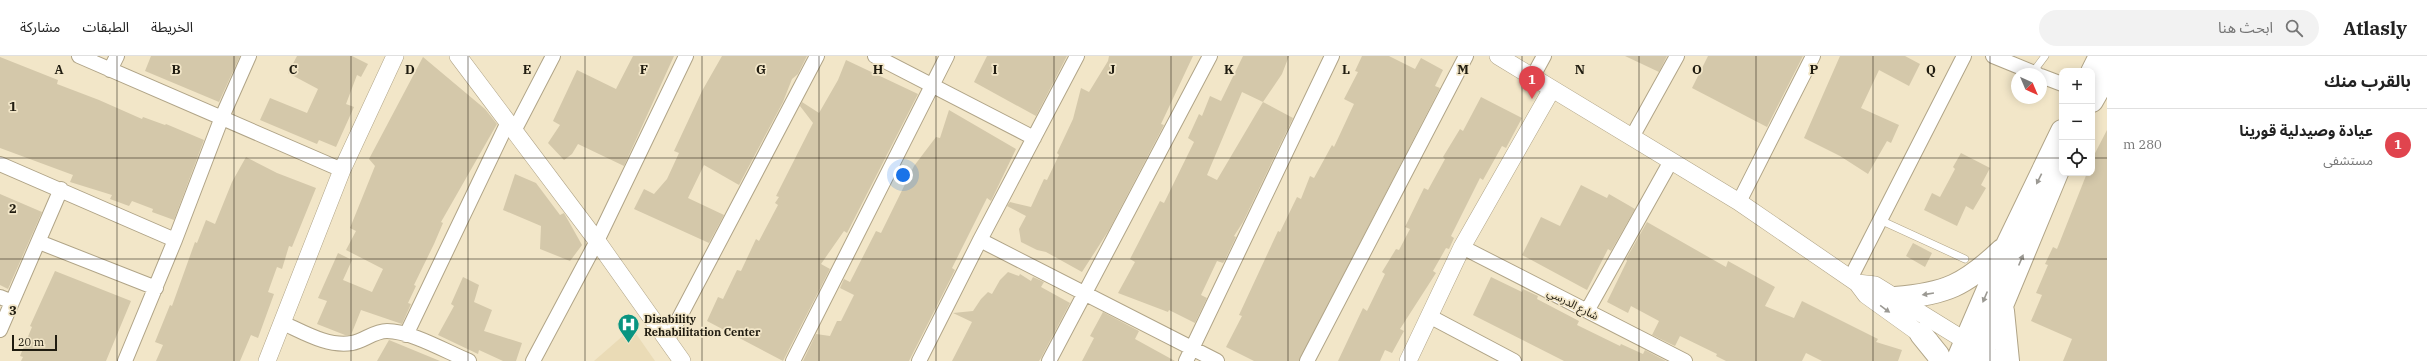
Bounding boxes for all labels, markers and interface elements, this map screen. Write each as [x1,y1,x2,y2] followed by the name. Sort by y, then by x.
[2039,10,2319,46] search box
[2343,16,2407,40] text: Atlasly
[2283,17,2305,39] icon: search
[20,18,60,36] text: مشاركة
[82,18,129,36] text: الطبقات
[151,18,193,36] text: الخريطة
[2218,18,2273,37] text: ابحث هنا
[54,61,64,78] text: A
[171,61,181,78] text: B
[289,61,298,78] text: C
[405,61,415,78] text: D
[523,61,531,78] text: E
[640,61,648,78] text: F
[756,61,766,78] text: G
[873,61,884,78] text: H
[993,61,998,78] text: I
[1109,61,1116,78] text: J
[1224,61,1234,78] text: K
[1342,61,1350,78] text: L
[1457,61,1469,78] text: M
[1575,61,1585,78] text: N
[1692,61,1702,78] text: O
[1810,61,1819,78] text: P
[1926,61,1936,78] text: Q
[1519,66,1545,99] pin: 1
[2011,68,2047,104] north arrow
[2059,68,2095,176] map controls
[2059,68,2095,104] button: +
[2324,70,2411,92] text: بالقرب منك
[9,98,17,115] text: 1
[2059,104,2095,140] button: −
[2239,121,2373,140] text: عيادة وصيدلية قورينا
[2123,136,2162,153] text: 280 m
[2394,136,2402,153] text: 1
[2059,140,2095,176] button: locate
[2323,152,2373,169] text: مستشفى
[893,165,913,185] your location
[2036,173,2042,184] one-way arrow
[9,200,17,217] text: 2
[2018,255,2024,266] one-way arrow
[1544,285,1601,325] street label: شارع الدرسي
[1922,291,1934,297] one-way arrow
[1981,291,1987,303] one-way arrow
[9,302,17,319] text: 3
[1880,305,1891,313] one-way arrow
[615,312,641,345] hospital icon: Disability Rehabilitation Center
[644,312,761,339] place label: Disability Rehabilitation Center
[12,333,57,352] scale bar
[18,335,44,349] text: 20 m

